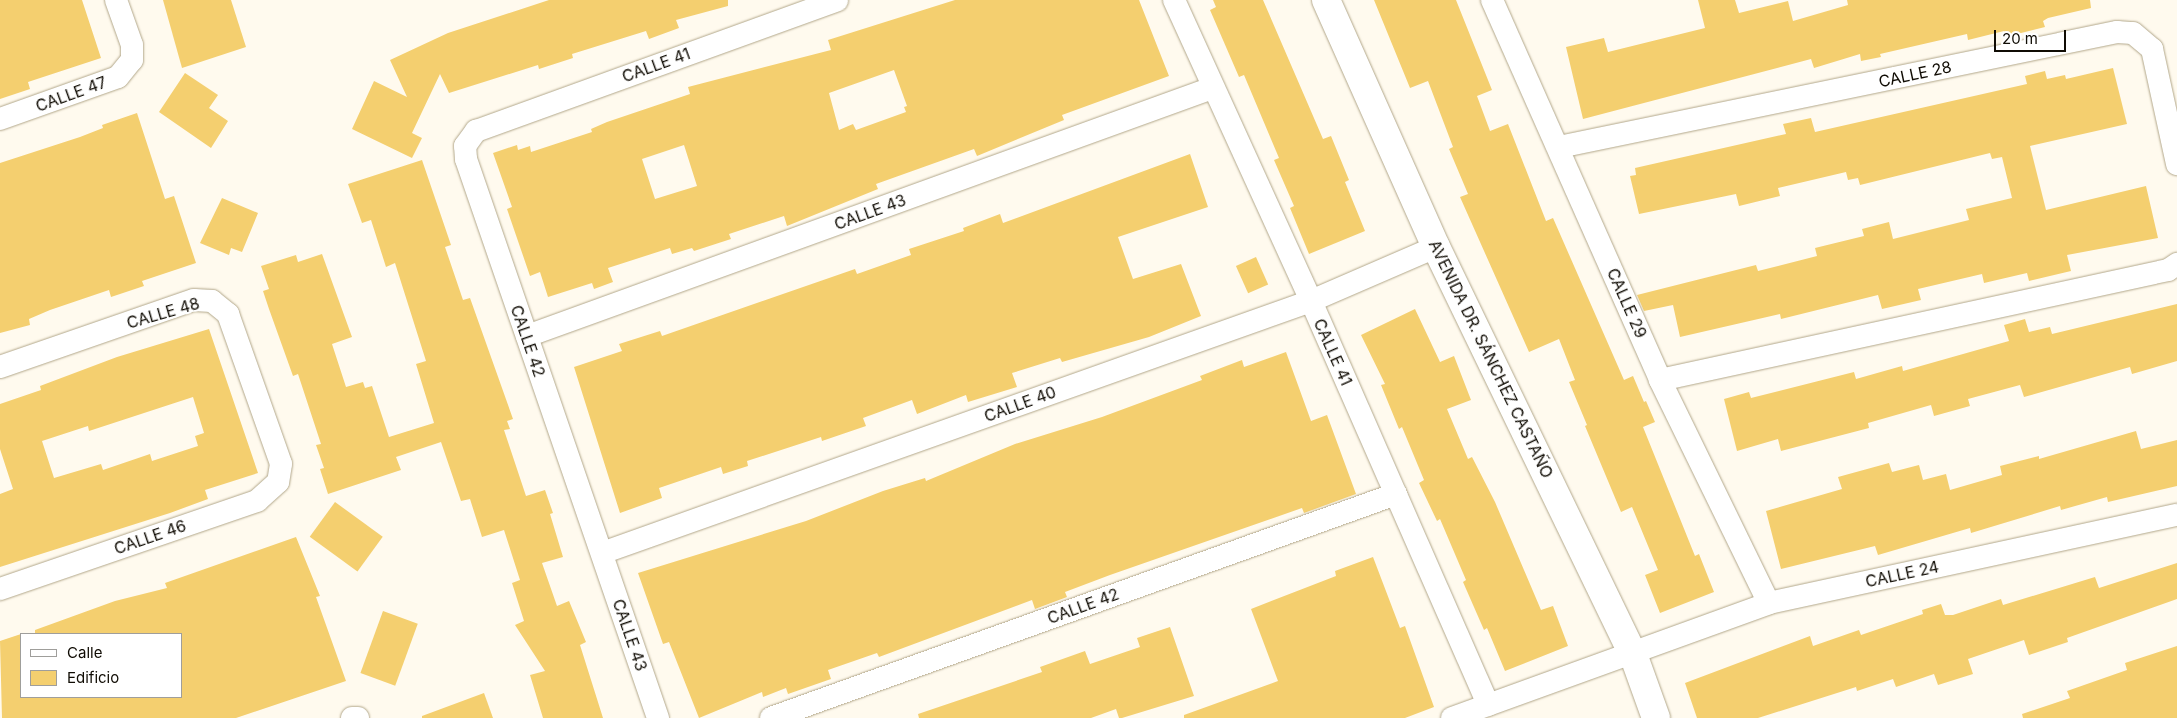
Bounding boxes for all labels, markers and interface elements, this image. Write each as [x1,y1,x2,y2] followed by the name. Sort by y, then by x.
[1997,20,2070,52] scale bar
[2002,29,2038,48] text: 20 m
[619,44,693,86] street label: CALLE 41
[1877,57,1953,91] street label: CALLE 28
[33,72,109,116] street label: CALLE 47
[832,190,908,234] street label: CALLE 43
[1425,237,1557,481] street label: AVENIDA DR. SÁNCHEZ CASTAÑO
[1603,265,1651,341] street label: CALLE 29
[124,293,202,333] street label: CALLE 48
[507,303,549,379] street label: CALLE 42
[1310,316,1356,388] street label: CALLE 41
[981,382,1059,426] street label: CALLE 40
[111,516,189,558] street label: CALLE 46
[1864,557,1940,591] street label: CALLE 24
[1045,584,1121,628] street label: CALLE 42
[609,596,651,674] street label: CALLE 43
[20,633,182,698] legend
[67,643,102,662] text: Calle
[67,668,119,687] text: Edificio

